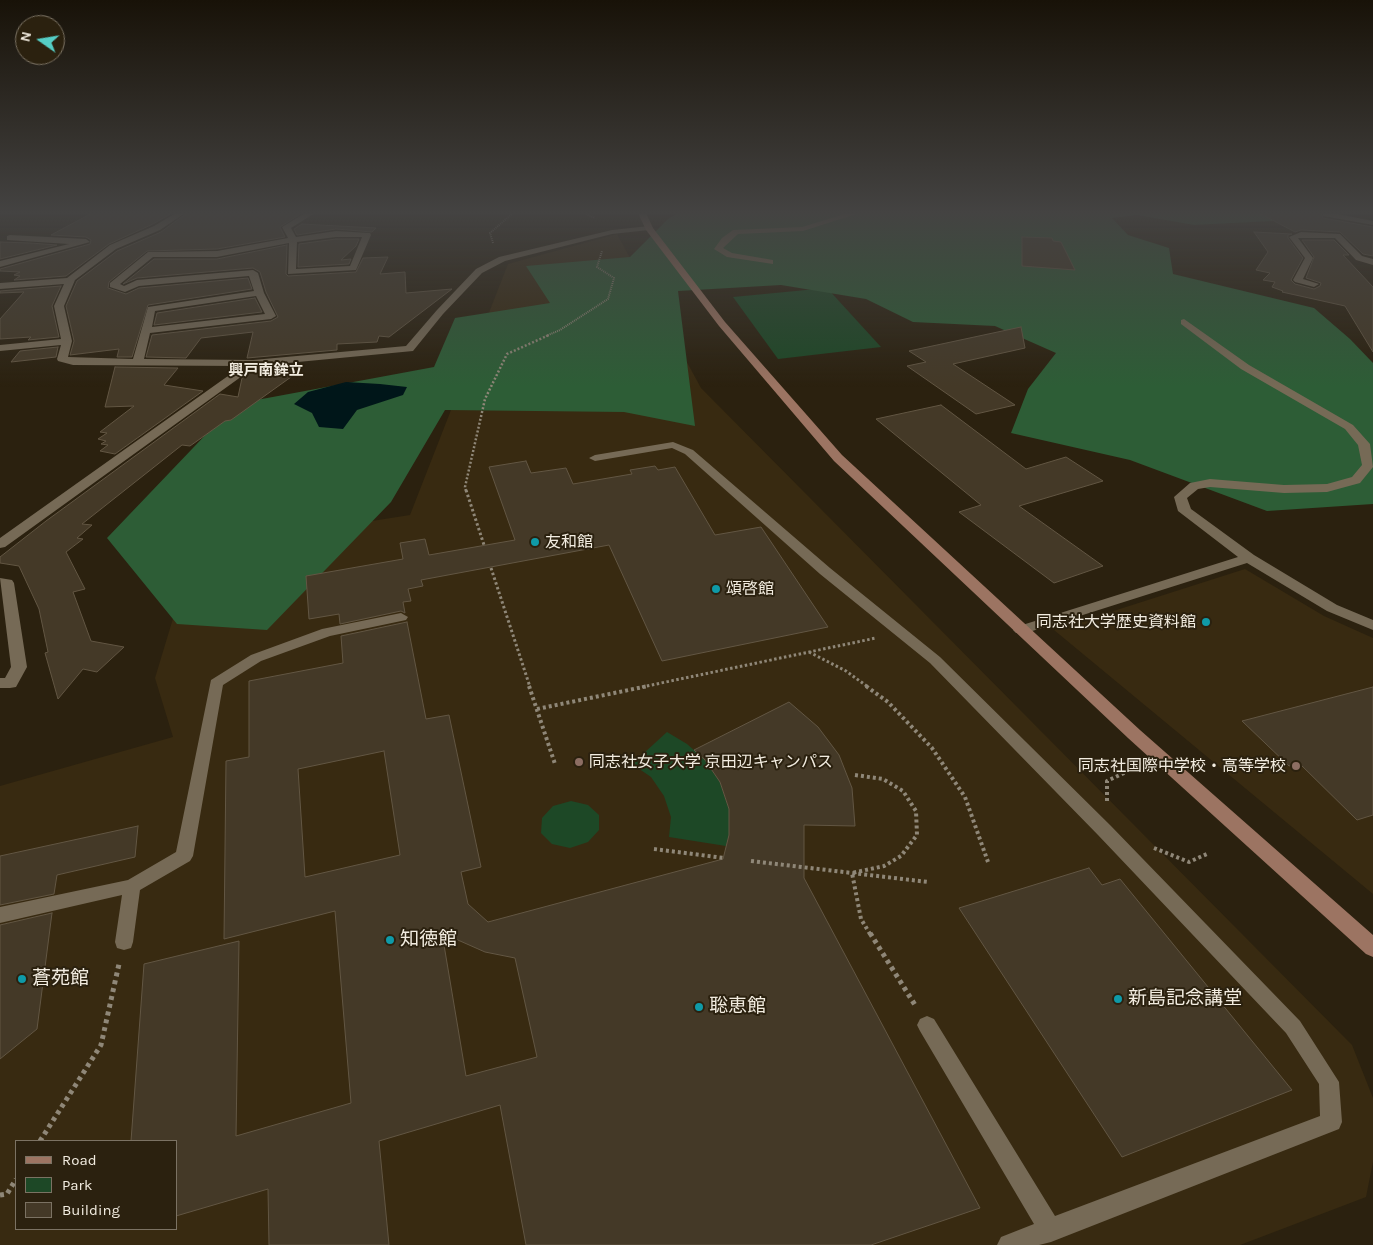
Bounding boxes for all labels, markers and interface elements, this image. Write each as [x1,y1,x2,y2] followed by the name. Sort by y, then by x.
[15,15,65,65] north arrow
[16,30,35,44] text: N
[229,362,303,380] district label: 興戸南鉾立
[545,532,593,552] place label: 友和館
[529,536,541,548] marker: 友和館
[726,579,774,599] place label: 頌啓館
[710,583,722,595] marker: 頌啓館
[1036,612,1196,632] place label: 同志社大学歴史資料館
[1200,616,1212,628] marker: 同志社大学歴史資料館
[589,752,833,772] place label: 同志社女子大学 京田辺キャンパス
[573,756,585,768] marker: 同志社女子大学 京田辺キャンパス
[1078,756,1286,776] place label: 同志社国際中学校・高等学校
[1290,760,1302,772] marker: 同志社国際中学校・高等学校
[400,929,457,951] place label: 知徳館
[384,934,396,946] marker: 知徳館
[32,968,89,990] place label: 蒼苑館
[16,973,28,985] marker: 蒼苑館
[1128,988,1242,1010] place label: 新島記念講堂
[1112,993,1124,1005] marker: 新島記念講堂
[709,996,766,1018] place label: 聡恵館
[693,1001,705,1013] marker: 聡恵館
[15,1140,178,1230] legend
[62,1151,97,1169] text: Road
[62,1176,92,1194] text: Park
[62,1201,120,1219] text: Building

